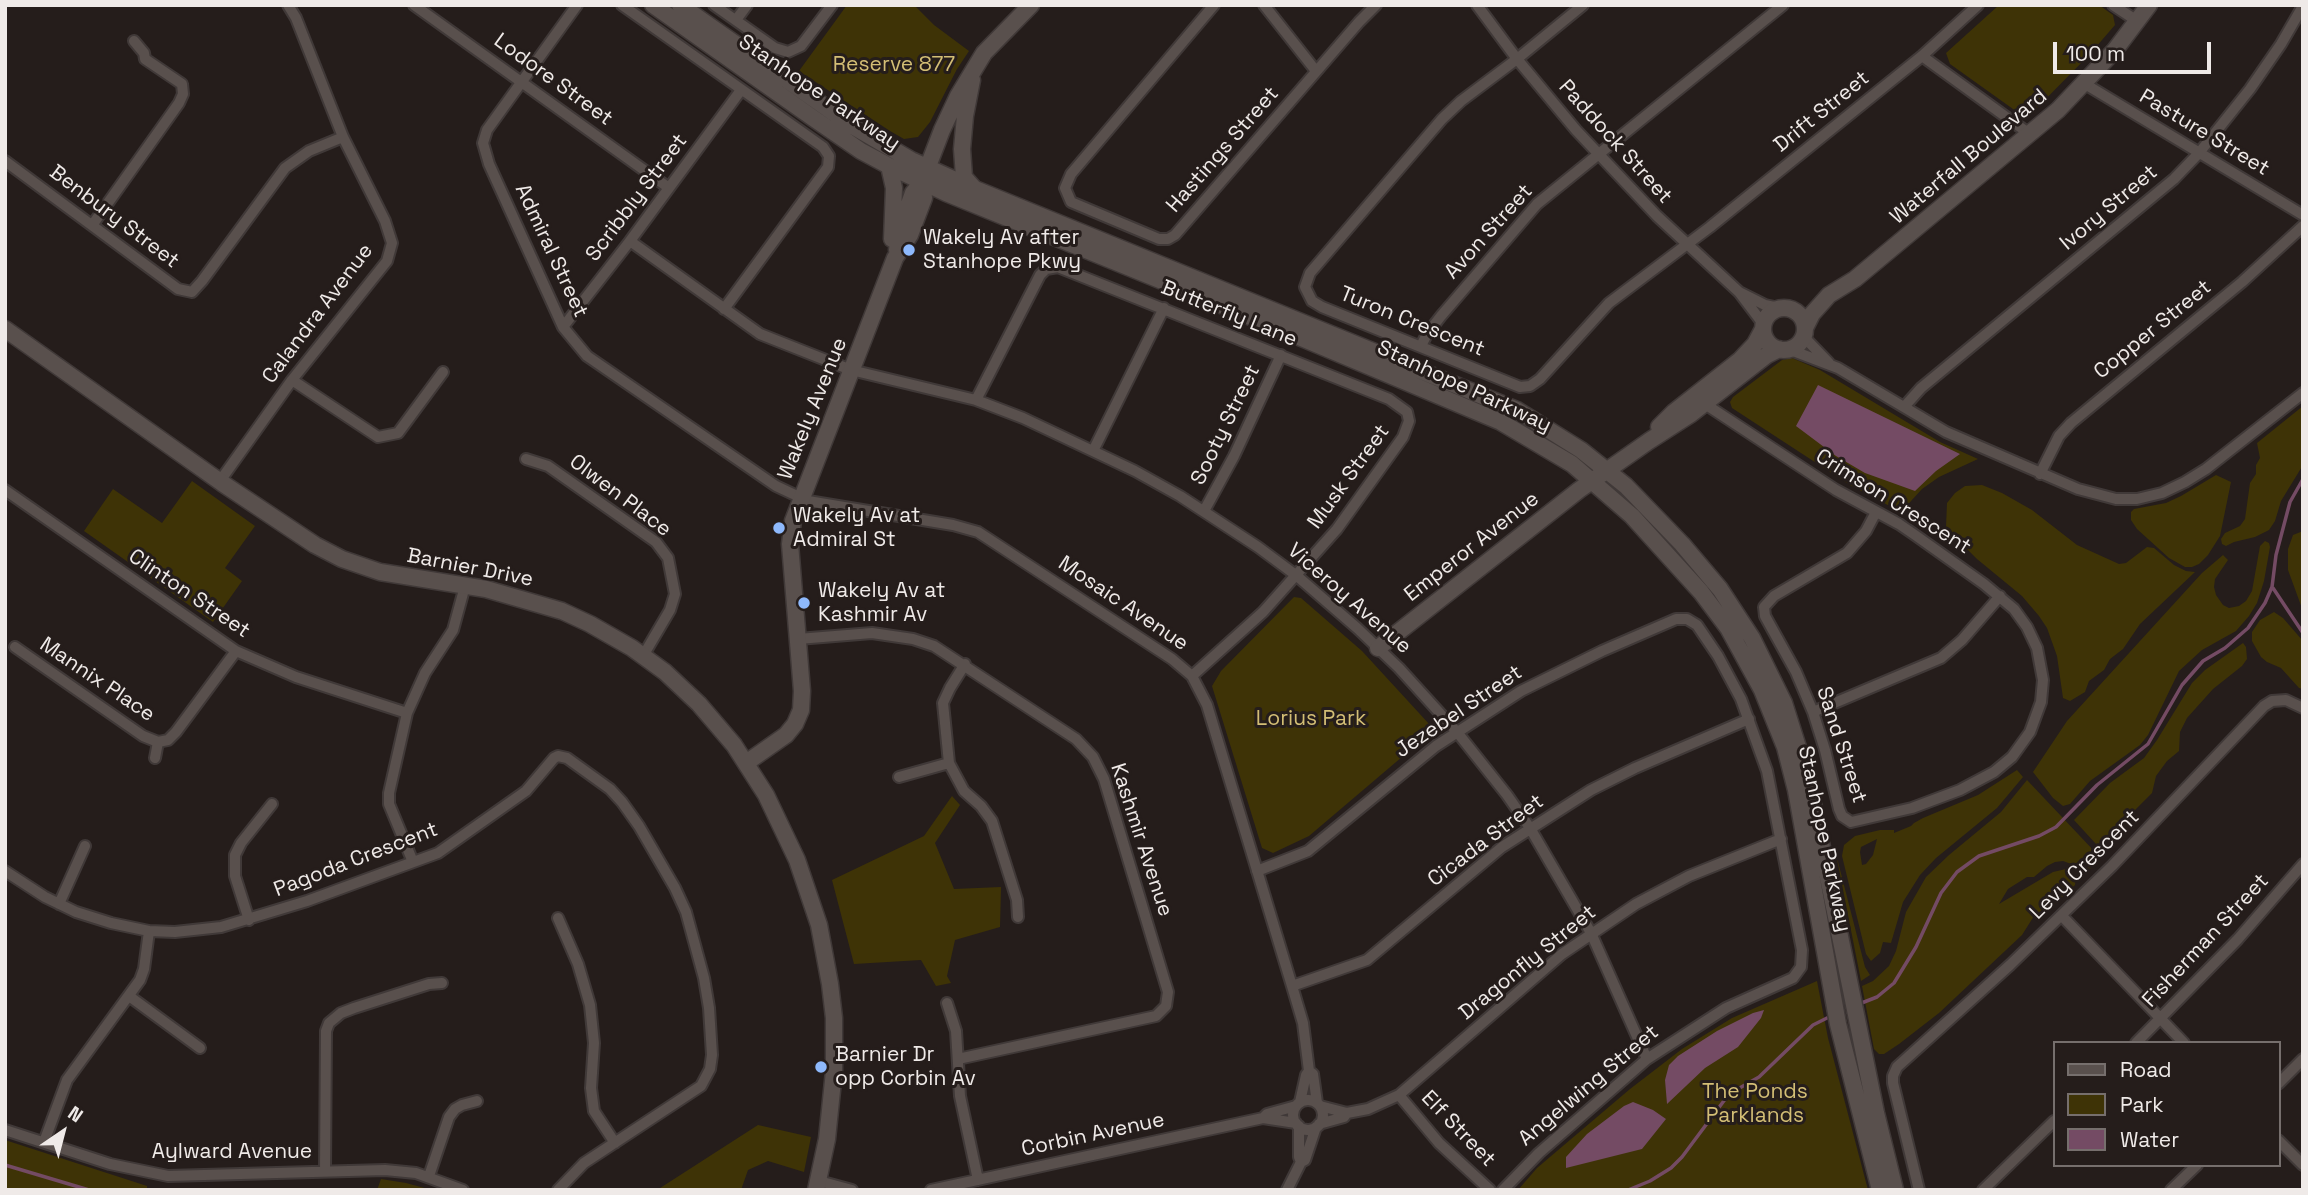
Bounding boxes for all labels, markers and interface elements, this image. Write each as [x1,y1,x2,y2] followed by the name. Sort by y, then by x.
[2056,28,2214,72] scale bar
[489,29,617,131] street label: Lodore Street
[733,30,905,156] street label: Stanhope Parkway
[2066,40,2125,67] text: 100 m
[833,52,955,78] park label: Reserve 877
[1769,66,1875,158] street label: Drift Street
[1553,75,1677,209] street label: Paddock Street
[1162,82,1284,218] street label: Hastings Street
[1885,84,2053,230] street label: Waterfall Boulevard
[2134,84,2274,182] street label: Pasture Street
[581,129,693,267] street label: Scribbly Street
[44,160,184,274] street label: Benbury Street
[2055,160,2163,256] street label: Ivory Street
[1440,179,1538,285] street label: Avon Street
[509,180,593,322] street label: Admiral Street
[923,225,1081,275] place label: Wakely Av after Stanhope Pkwy
[257,239,379,389] street label: Calandra Avenue
[901,242,917,258] marker: Wakely Av after Stanhope Pkwy
[1157,275,1301,353] street label: Butterfly Lane
[2089,275,2217,385] street label: Copper Street
[1336,281,1488,363] street label: Turon Crescent
[773,334,853,484] street label: Wakely Avenue
[1373,336,1555,438] street label: Stanhope Parkway
[1186,361,1266,489] street label: Sooty Street
[1303,420,1395,534] street label: Musk Street
[1811,444,1975,560] street label: Crimson Crescent
[564,450,676,542] street label: Olwen Place
[1400,487,1544,607] street label: Emperor Avenue
[793,503,920,553] place label: Wakely Av at Admiral St
[771,520,787,536] marker: Wakely Av at Admiral St
[1282,538,1416,660] street label: Viceroy Avenue
[405,543,535,593] street label: Barnier Drive
[123,544,255,644] street label: Clinton Street
[1053,551,1193,657] street label: Mosaic Avenue
[818,578,945,628] place label: Wakely Av at Kashmir Av
[796,595,812,611] marker: Wakely Av at Kashmir Av
[35,632,159,728] street label: Mannix Place
[1391,660,1527,764] street label: Jezebel Street
[1810,684,1872,806] street label: Sand Street
[1256,706,1366,732] park label: Lorius Park
[1792,744,1856,934] street label: Stanhope Parkway
[1104,760,1178,920] street label: Kashmir Avenue
[1423,789,1549,893] street label: Cicada Street
[2025,805,2145,925] street label: Levy Crescent
[271,817,441,903] street label: Pagoda Crescent
[2138,869,2274,1013] street label: Fisherman Street
[1455,900,1601,1026] street label: Dragonfly Street
[1514,1020,1664,1152] street label: Angelwing Street
[2052,1041,2280,1167] legend
[835,1042,976,1092] place label: Barnier Dr opp Corbin Av
[2120,1056,2172,1083] text: Road
[813,1059,829,1075] marker: Barnier Dr opp Corbin Av
[1702,1079,1808,1129] park label: The Ponds Parklands
[1416,1086,1500,1172] street label: Elf Street
[2120,1091,2164,1118] text: Park
[28,1097,98,1167] north arrow
[63,1100,88,1128] text: N
[1019,1108,1167,1162] street label: Corbin Avenue
[2120,1126,2179,1153] text: Water
[152,1139,312,1165] street label: Aylward Avenue

